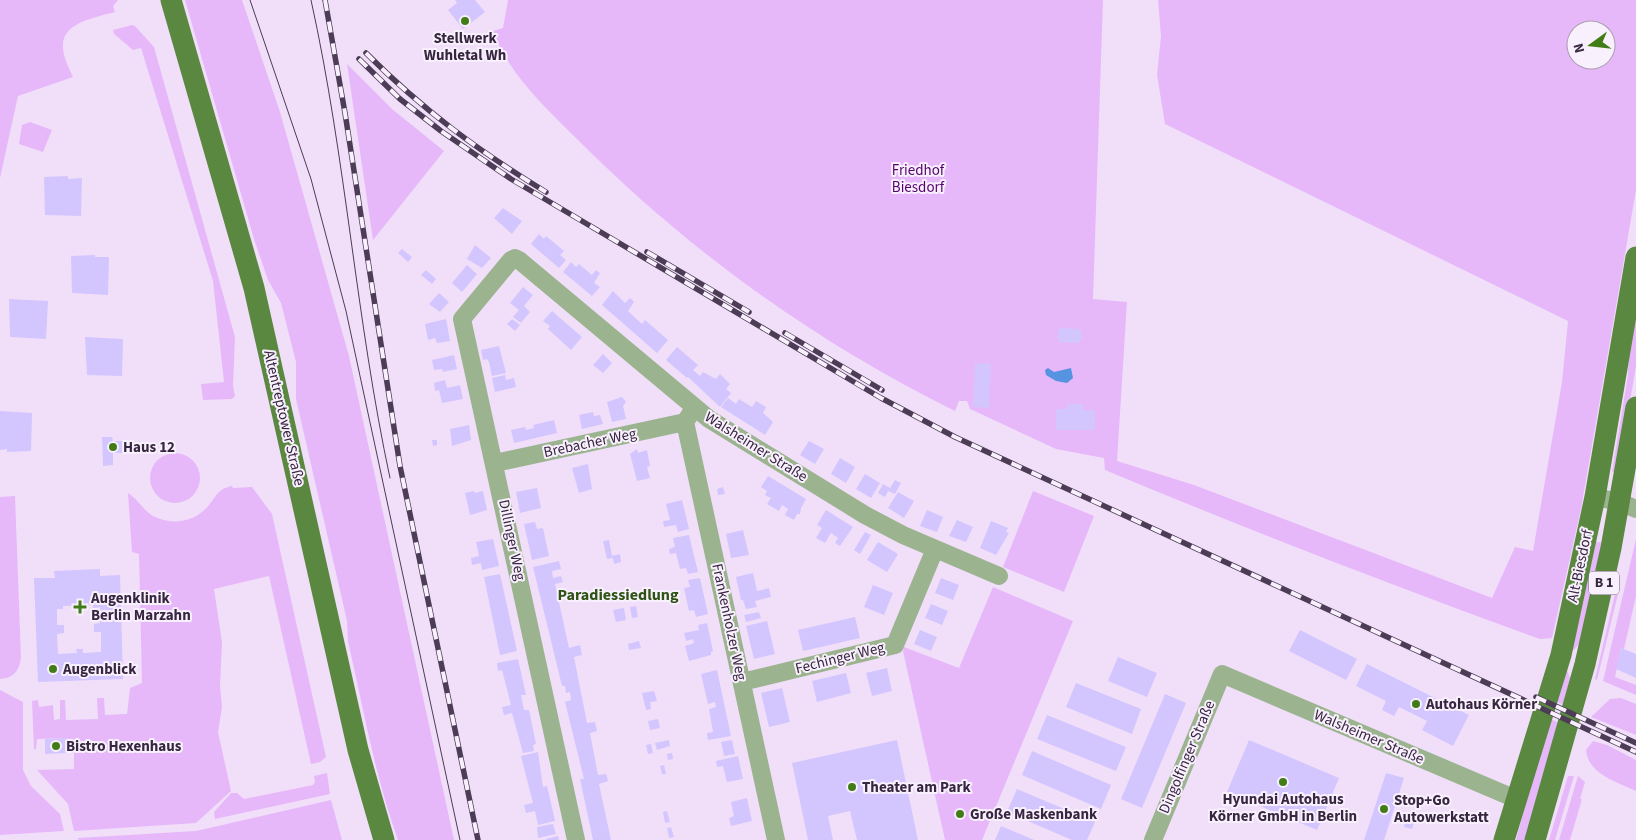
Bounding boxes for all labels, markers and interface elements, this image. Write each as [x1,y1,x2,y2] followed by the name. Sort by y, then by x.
[459,15,471,27] marker: Stellwerk Wuhletal Wh
[1566,20,1616,70] north arrow
[424,28,506,66] place label: Stellwerk Wuhletal Wh
[1569,41,1590,55] text: N
[892,160,945,198] park label: Friedhof Biesdorf
[258,348,310,488] street label: Altentreptower Straße
[700,407,812,487] street label: Walsheimer Straße
[542,423,639,463] street label: Brebacher Weg
[123,437,175,458] place label: Haus 12
[107,441,119,453] marker: Haus 12
[493,498,531,583] street label: Dillinger Weg
[1562,527,1598,604] street label: Alt-Biesdorf
[706,562,752,683] street label: Frankenholzer Weg
[1589,572,1619,594] road number: B 1
[557,584,679,606] district label: Paradiessiedlung
[90,588,191,626] place label: Augenklinik Berlin Marzahn
[73,600,87,614] marker: Augenklinik Berlin Marzahn
[793,637,887,679] street label: Fechinger Weg
[62,659,137,680] place label: Augenblick
[47,663,59,675] marker: Augenblick
[1425,694,1537,715] place label: Autohaus Körner
[1154,697,1220,817] street label: Dingolfinger Straße
[1410,698,1422,710] marker: Autohaus Körner
[1311,704,1427,770] street label: Walsheimer Straße
[66,736,182,757] place label: Bistro Hexenhaus
[50,740,62,752] marker: Bistro Hexenhaus
[1277,776,1289,788] marker: Hyundai Autohaus Körner GmbH in Berlin
[862,777,971,798] place label: Theater am Park
[846,781,858,793] marker: Theater am Park
[1209,789,1357,827] place label: Hyundai Autohaus Körner GmbH in Berlin
[1393,790,1489,828] place label: Stop+Go Autowerkstatt
[1378,803,1390,815] marker: Stop+Go Autowerkstatt
[970,804,1098,825] place label: Große Maskenbank
[954,808,966,820] marker: Große Maskenbank

